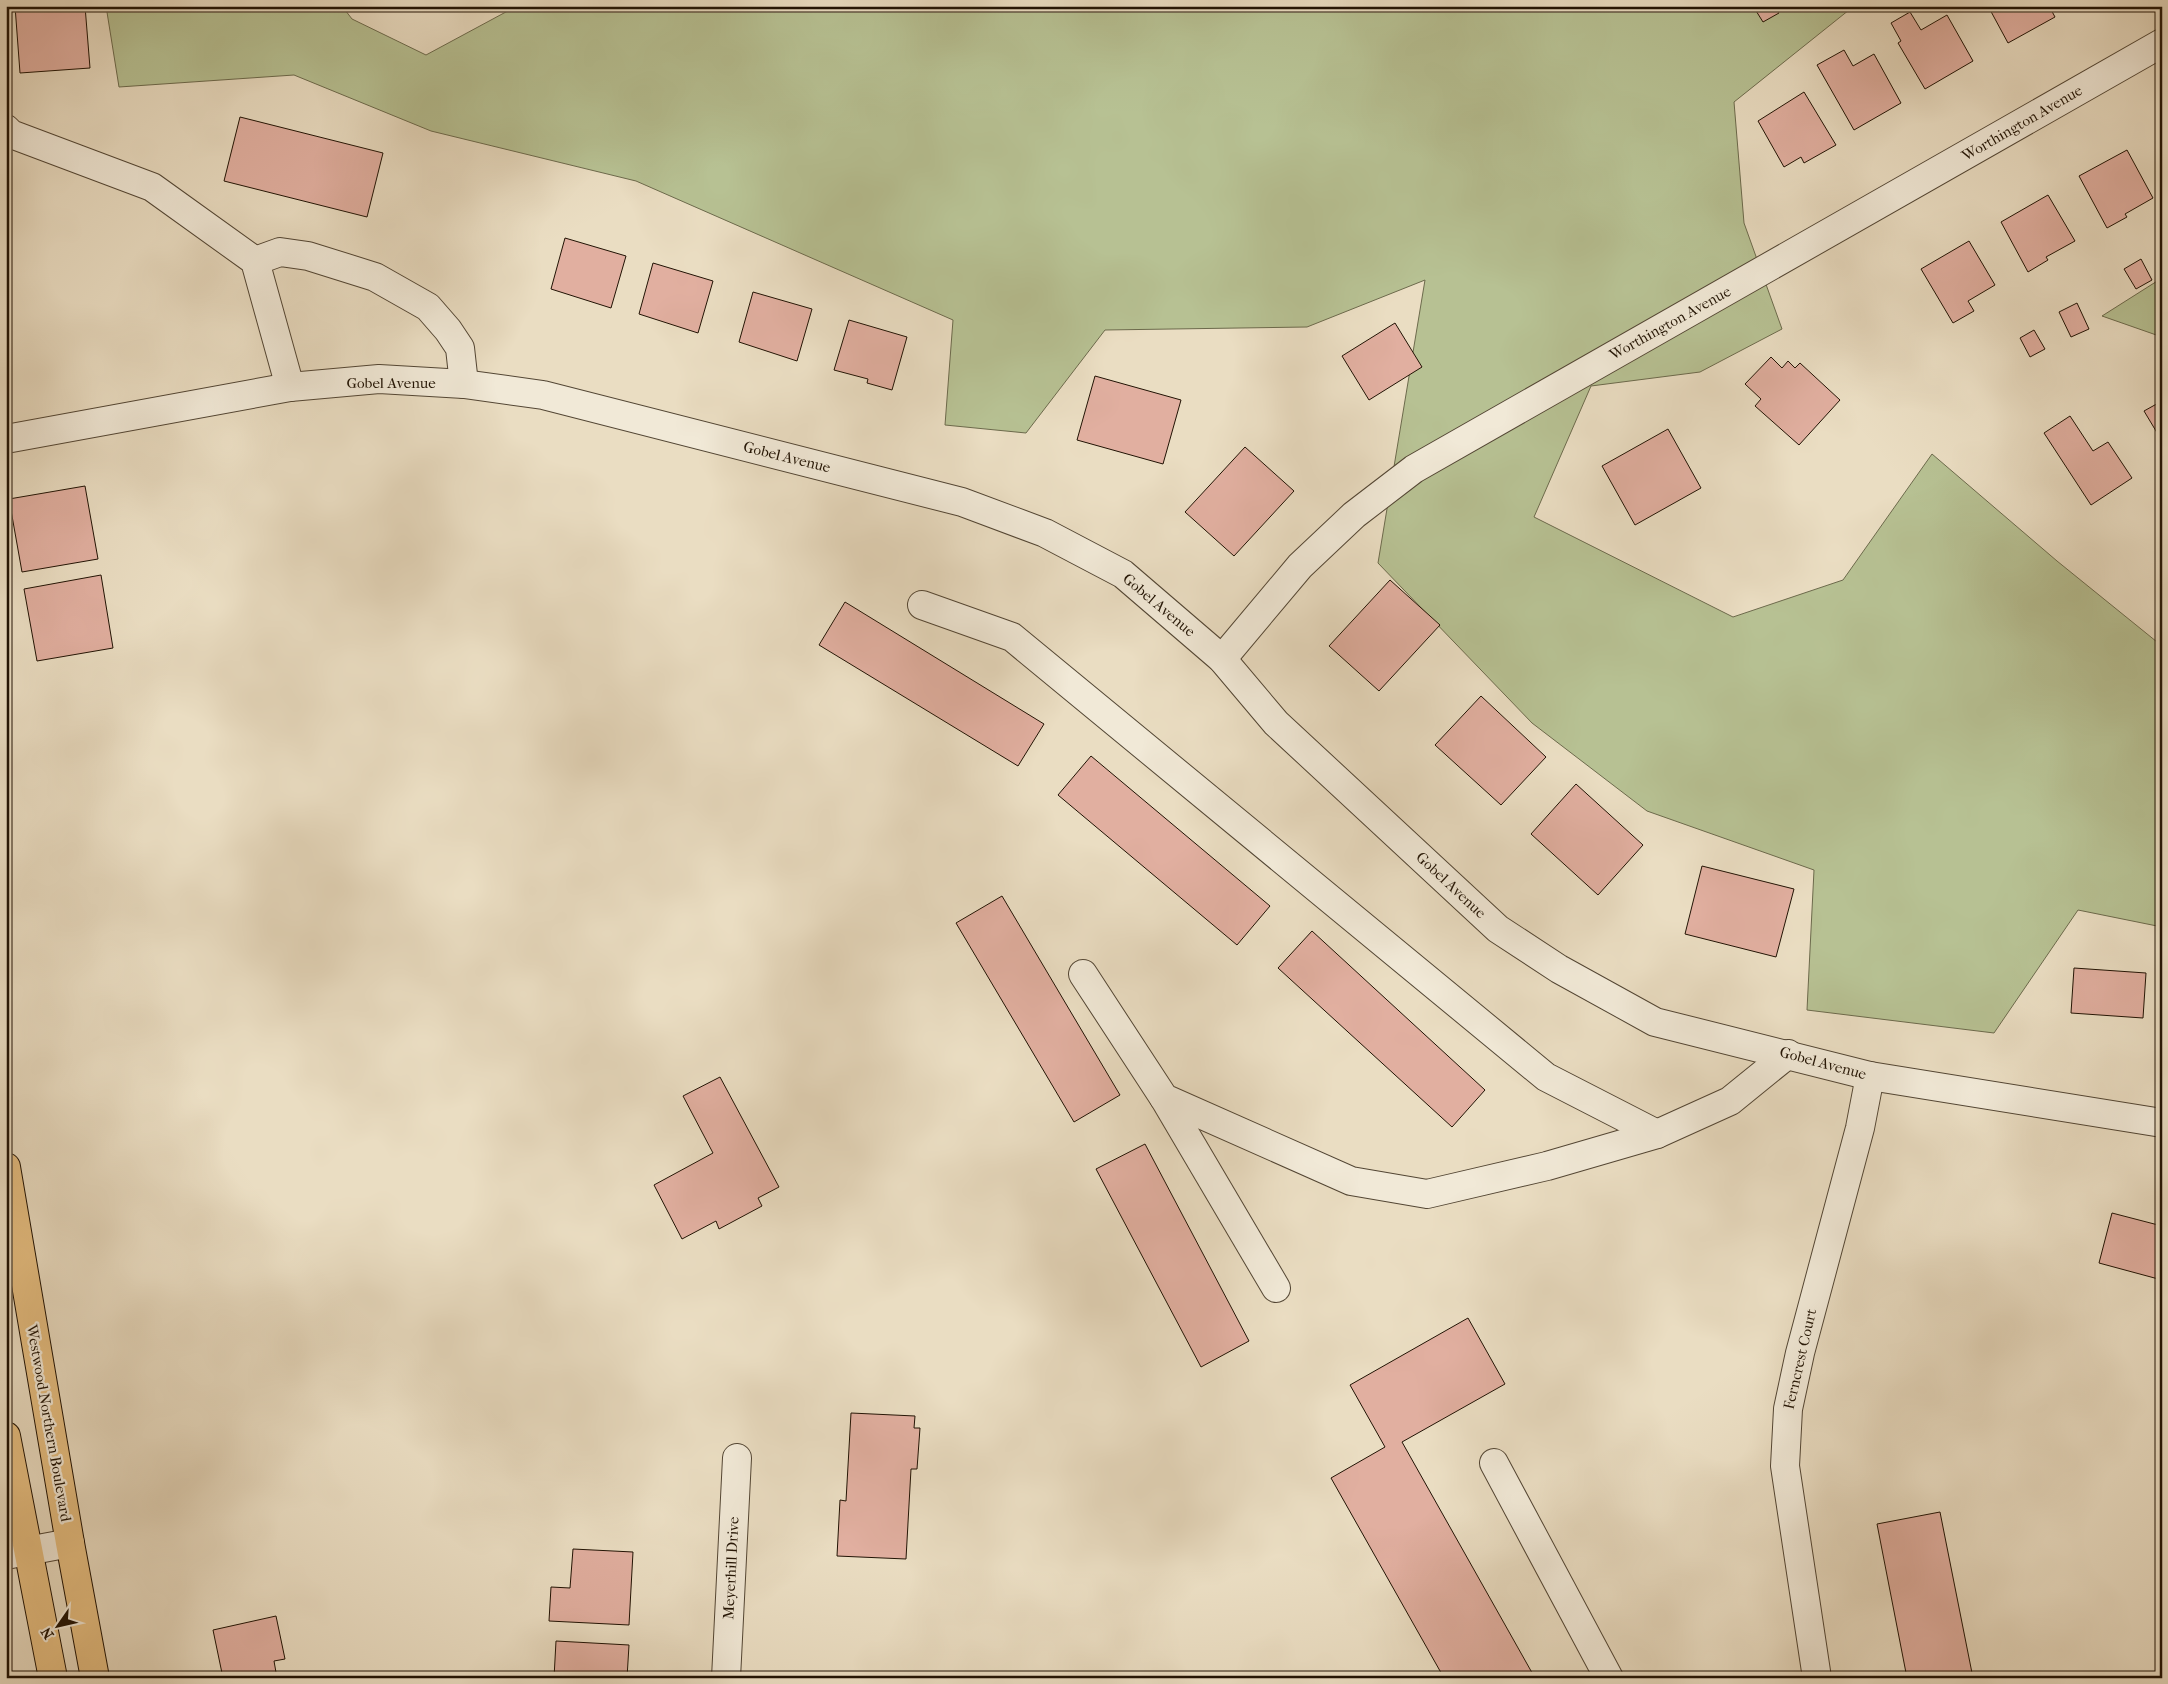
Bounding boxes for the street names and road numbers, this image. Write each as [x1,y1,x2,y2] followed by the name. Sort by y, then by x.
[1958,81,2086,165] street label: Worthington Avenue
[1605,282,1734,364] street label: Worthington Avenue
[346,374,436,392] street label: Gobel Avenue
[742,437,833,477] street label: Gobel Avenue
[1119,569,1199,641] street label: Gobel Avenue
[1412,848,1490,922] street label: Gobel Avenue
[1778,1043,1869,1083] street label: Gobel Avenue
[1780,1306,1820,1411] street label: Ferncrest Court
[23,1322,75,1524] street label: Westwood Northern Boulevard
[719,1515,743,1620] street label: Meyerhill Drive

